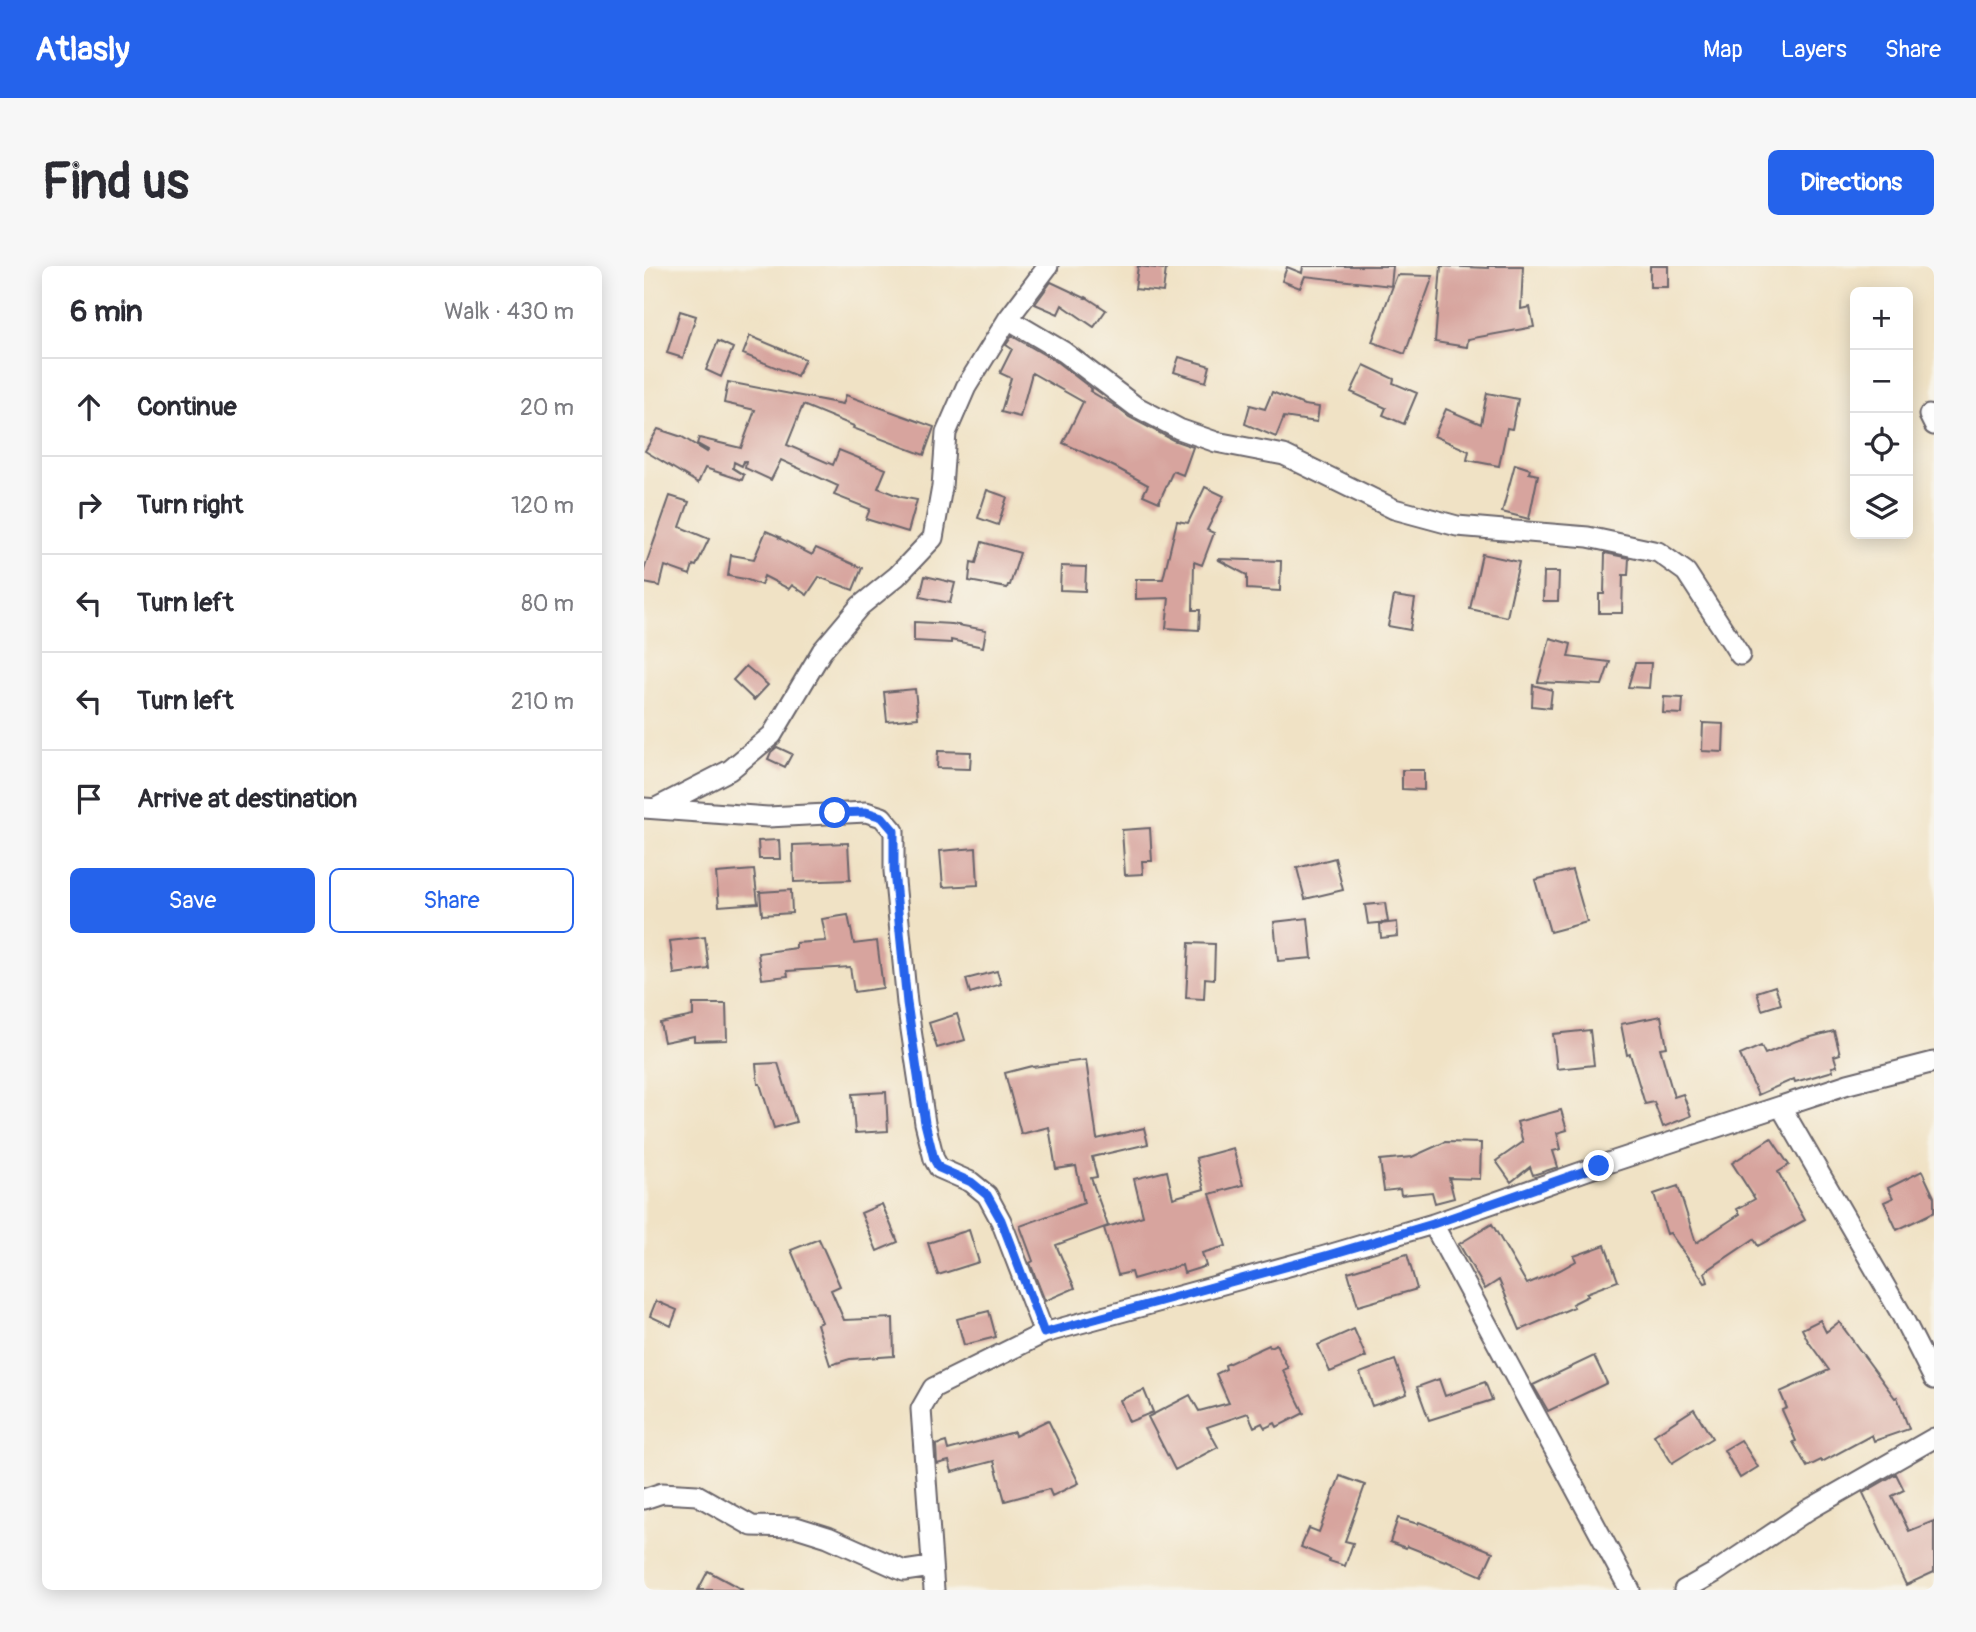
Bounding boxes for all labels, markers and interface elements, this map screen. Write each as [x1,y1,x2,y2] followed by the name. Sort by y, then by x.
[35,29,130,70] text: Atlasly
[1703,35,1743,64] text: Map
[1781,35,1847,64] text: Layers
[1885,35,1941,64] text: Share
[1768,150,1934,215] button: Directions
[42,152,189,213] text: Find us
[1850,287,1913,539] map controls
[1850,287,1913,350] button: +
[70,293,143,330] text: 6 min
[444,297,574,326] text: Walk · 430 m
[1850,350,1913,413] button: −
[70,388,108,426] icon: ahead
[137,391,237,423] text: Continue
[520,393,574,422] text: 20 m
[1850,413,1913,476] button: locate
[1850,476,1913,539] button: layers
[70,486,108,524] icon: right
[137,489,243,521] text: Turn right
[511,491,574,520] text: 120 m
[70,584,108,622] icon: left
[137,587,233,619] text: Turn left
[521,589,574,618] text: 80 m
[70,682,108,720] icon: left
[137,685,233,717] text: Turn left
[511,687,574,716] text: 210 m
[70,780,108,818] icon: arrive
[137,783,357,815] text: Arrive at destination
[819,797,850,828] route start
[70,868,315,933] button: Save
[329,868,574,933] button: Share
[1583,1150,1614,1181] route end

